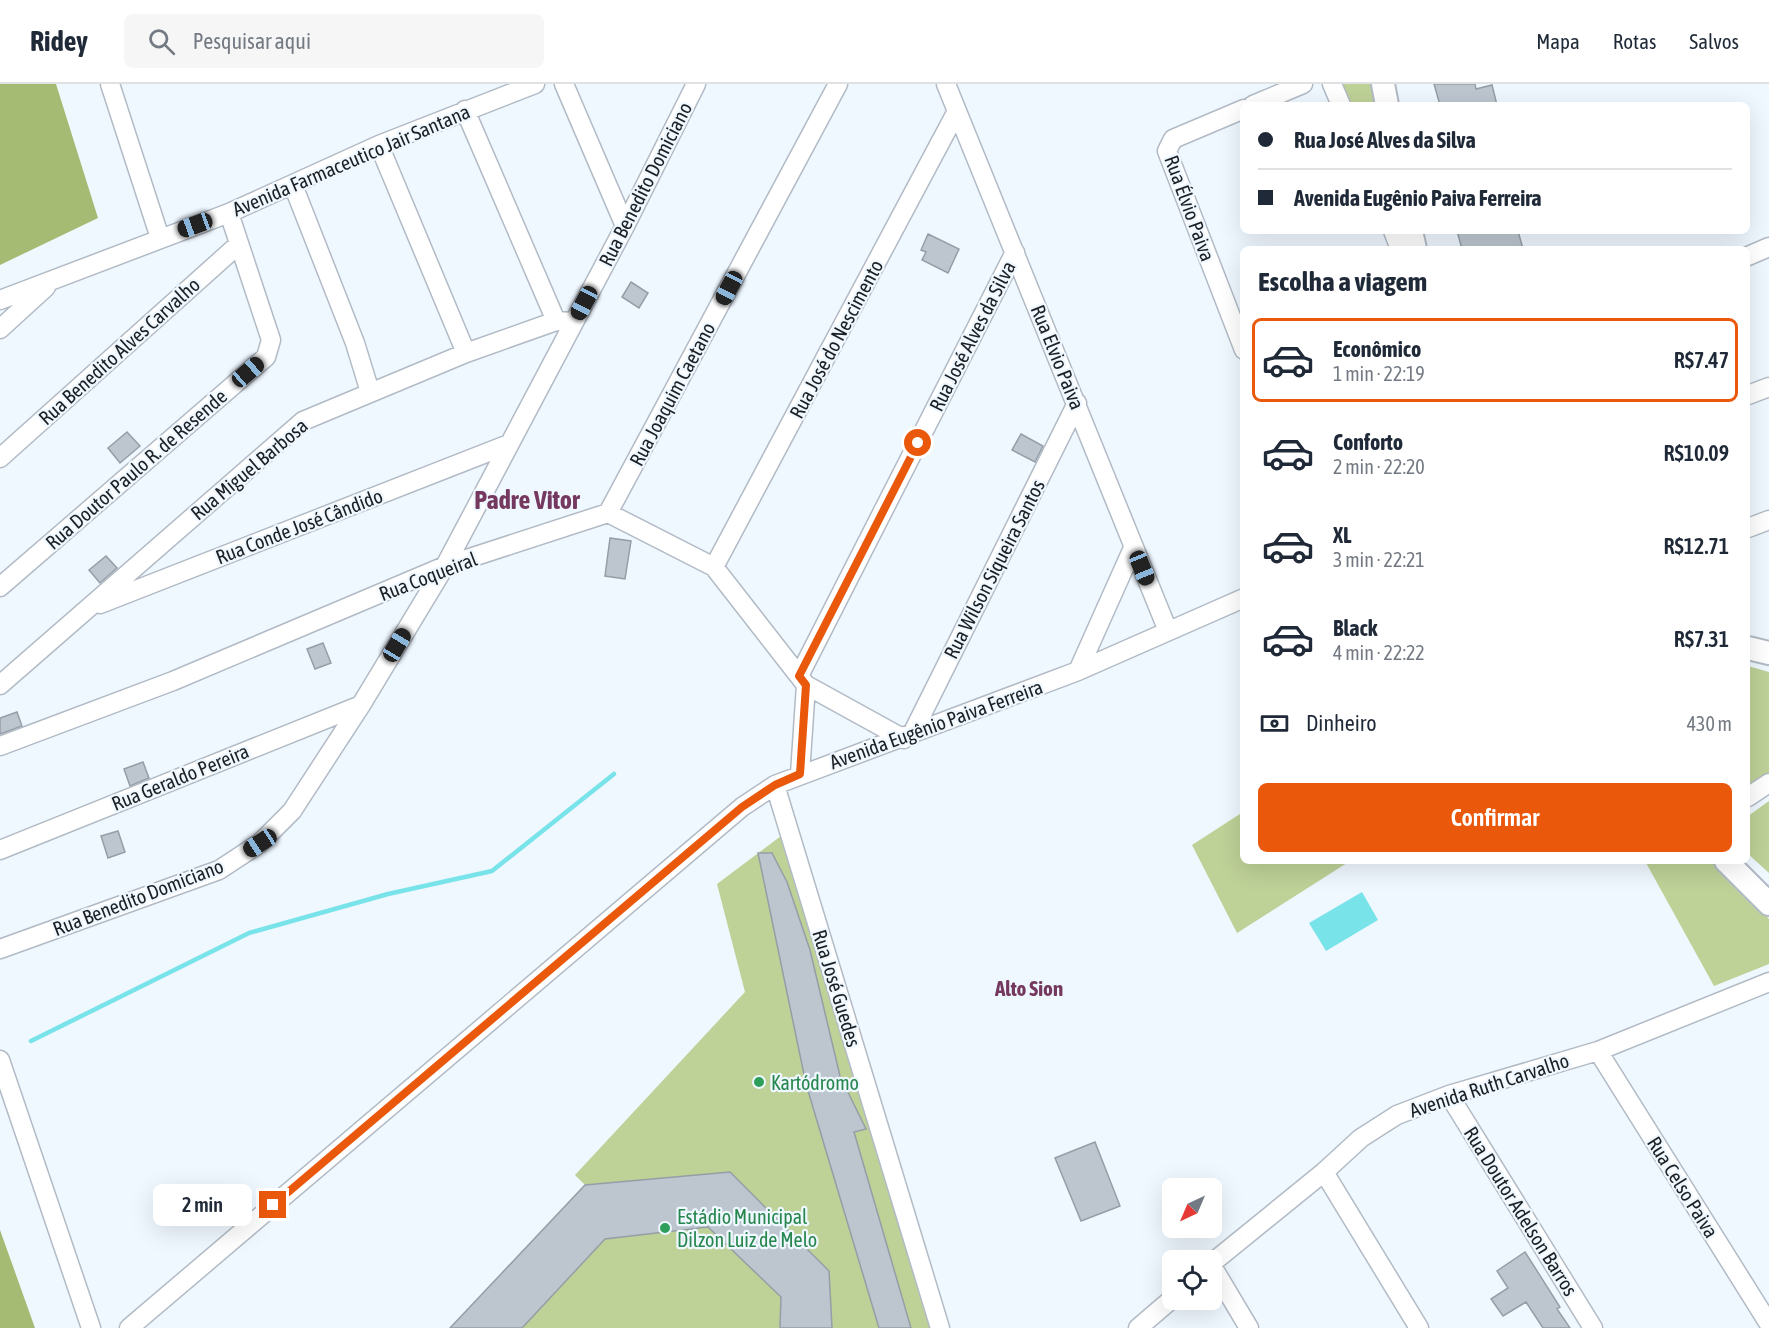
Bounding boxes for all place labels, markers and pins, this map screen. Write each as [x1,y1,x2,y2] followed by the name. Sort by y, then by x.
[771,1071,859,1094] place label: Kartódromo
[752,1075,766,1089] marker: Kartódromo
[677,1205,817,1251] place label: Estádio Municipal Dilzon Luiz de Melo
[658,1221,672,1235] marker: Estádio Municipal Dilzon Luiz de Melo

